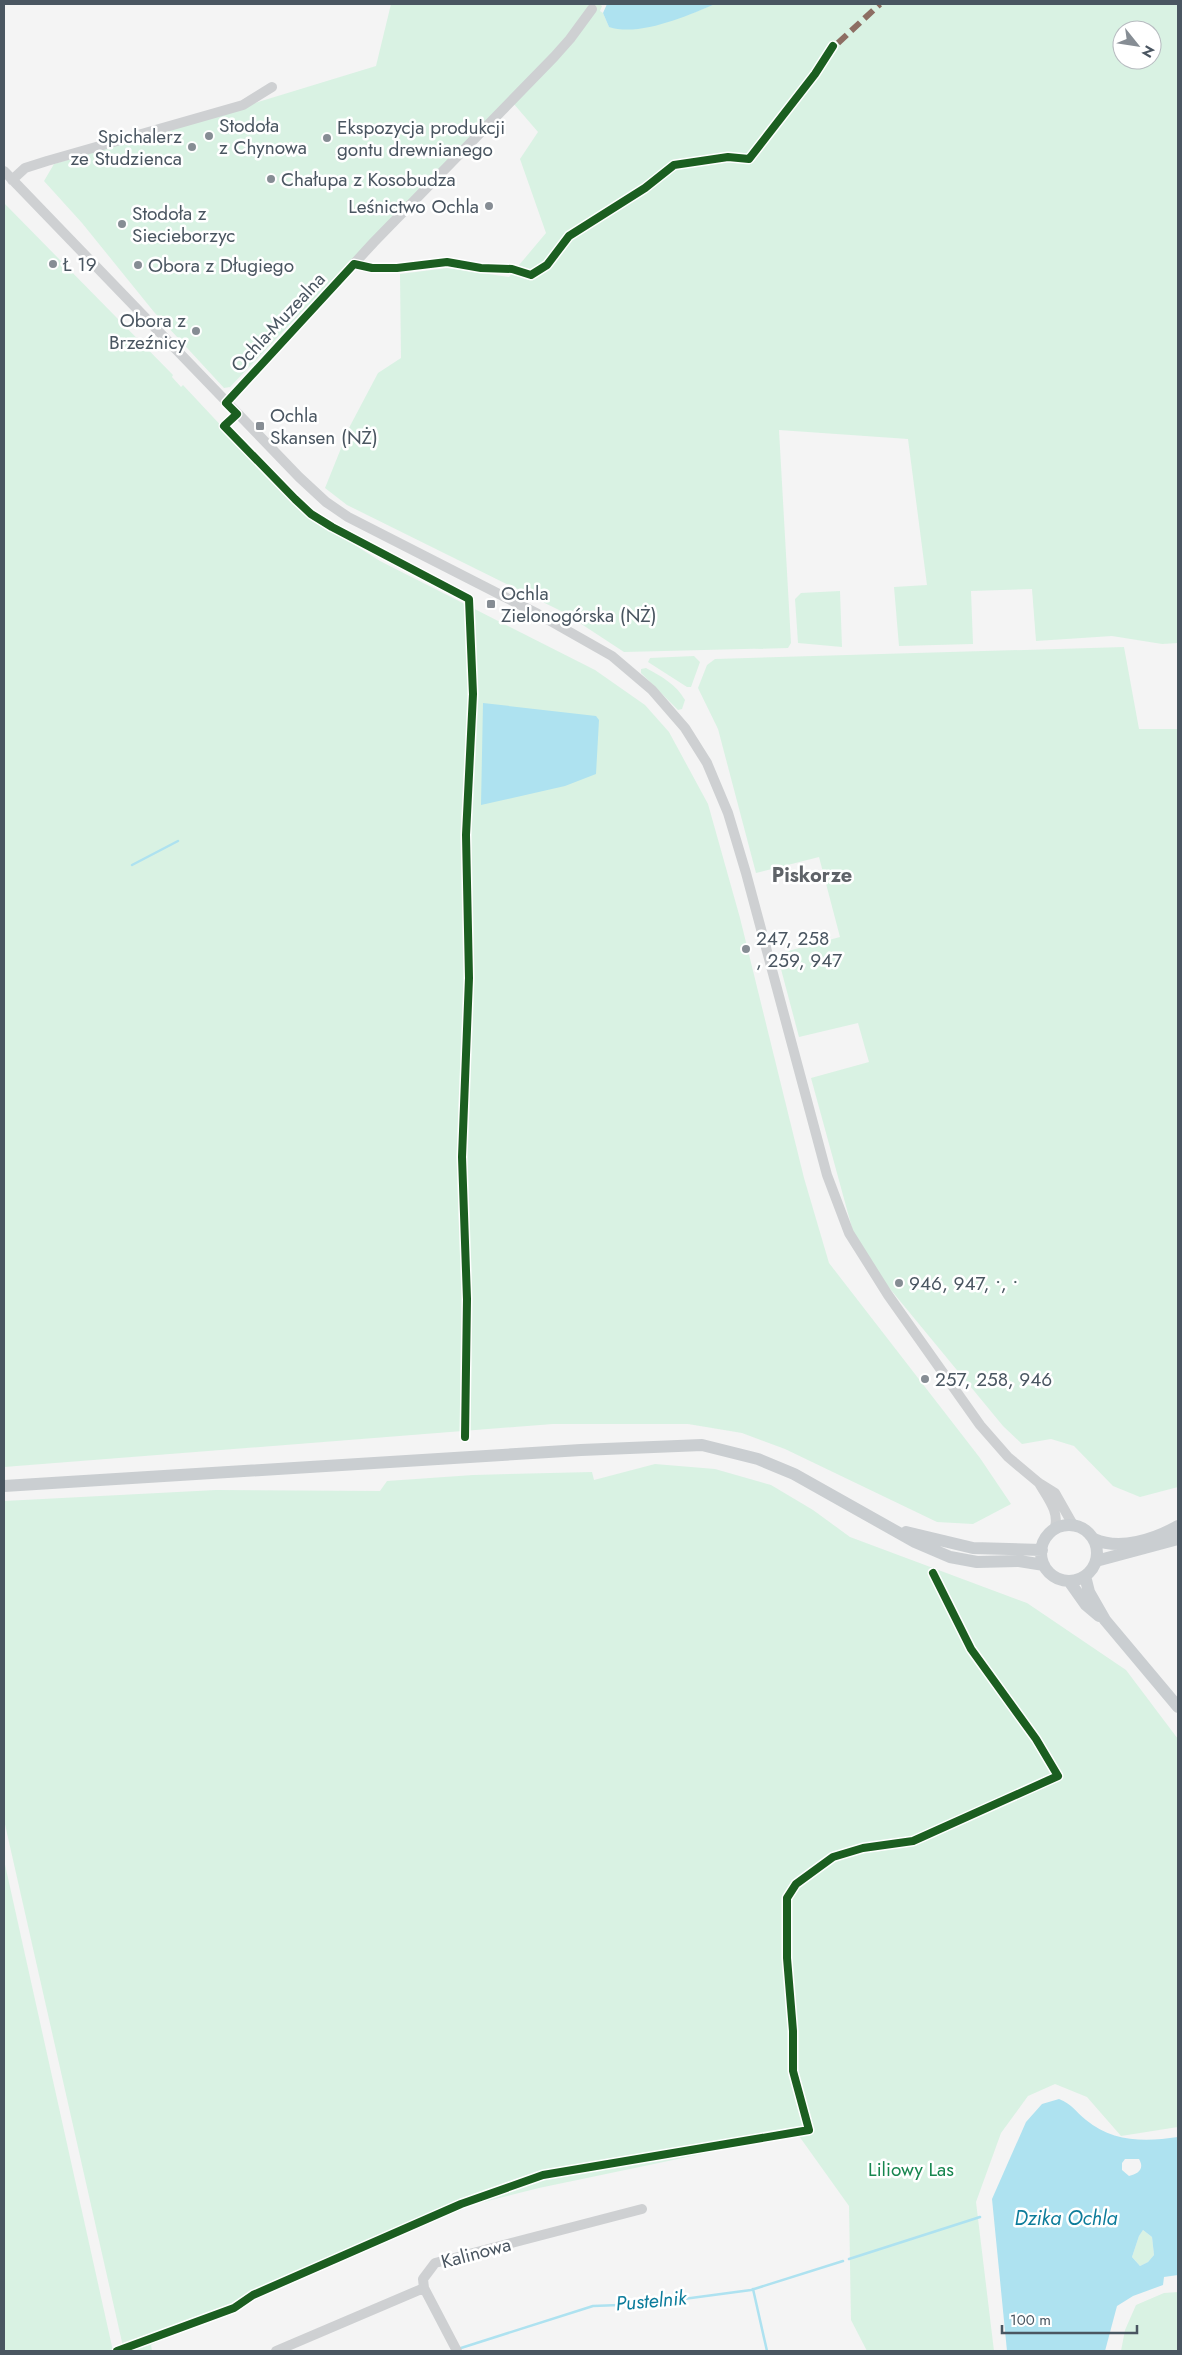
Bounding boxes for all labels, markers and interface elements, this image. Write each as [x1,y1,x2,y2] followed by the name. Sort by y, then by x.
[1112,20,1162,70] north arrow
[1137,42,1160,61] text: N
[219,112,307,161] place label: Stodoła z Chynowa
[337,114,505,163] place label: Ekspozycja produkcji gontu drewnianego
[71,123,182,172] place label: Spichalerz ze Studzienca
[203,130,215,142] marker: Stodoła z Chynowa
[321,132,333,144] marker: Ekspozycja produkcji gontu drewnianego
[186,141,198,153] marker: Spichalerz ze Studzienca
[281,166,456,193] place label: Chałupa z Kosobudza
[265,173,277,185] marker: Chałupa z Kosobudza
[348,193,479,220] place label: Leśnictwo Ochla
[132,200,235,249] place label: Stodoła z Siecieborzyc
[483,200,495,212] marker: Leśnictwo Ochla
[116,218,128,230] marker: Stodoła z Siecieborzyc
[62,251,97,278] place label: Ł 19
[148,252,294,279] place label: Obora z Długiego
[47,258,59,270] marker: Ł 19
[132,259,144,271] marker: Obora z Długiego
[225,266,331,378] street label: Ochla-Muzealna
[109,307,187,356] place label: Obora z Brzeźnicy
[190,325,202,337] marker: Obora z Brzeźnicy
[270,402,378,451] place label: Ochla Skansen (NŻ)
[254,420,266,432] marker: Ochla Skansen (NŻ)
[501,580,657,629] place label: Ochla Zielonogórska (NŻ)
[485,598,497,610] marker: Ochla Zielonogórska (NŻ)
[772,861,852,890] district label: Piskorze
[756,925,842,974] place label: 247, 258 , 259, 947
[740,943,752,955] marker: 247, 258 , 259, 947
[909,1270,1018,1297] place label: 946, 947, •, •
[893,1277,905,1289] marker: 946, 947, •, •
[935,1366,1052,1393] place label: 257, 258, 946
[919,1373,931,1385] marker: 257, 258, 946
[868,2156,954,2183] park label: Liliowy Las
[1014,2204,1118,2233] water label: Dzika Ochla
[438,2231,514,2275] street label: Kalinowa
[614,2283,689,2319] water label: Pustelnik
[1002,2302,1137,2334] scale bar
[1010,2309,1051,2331] text: 100 m

